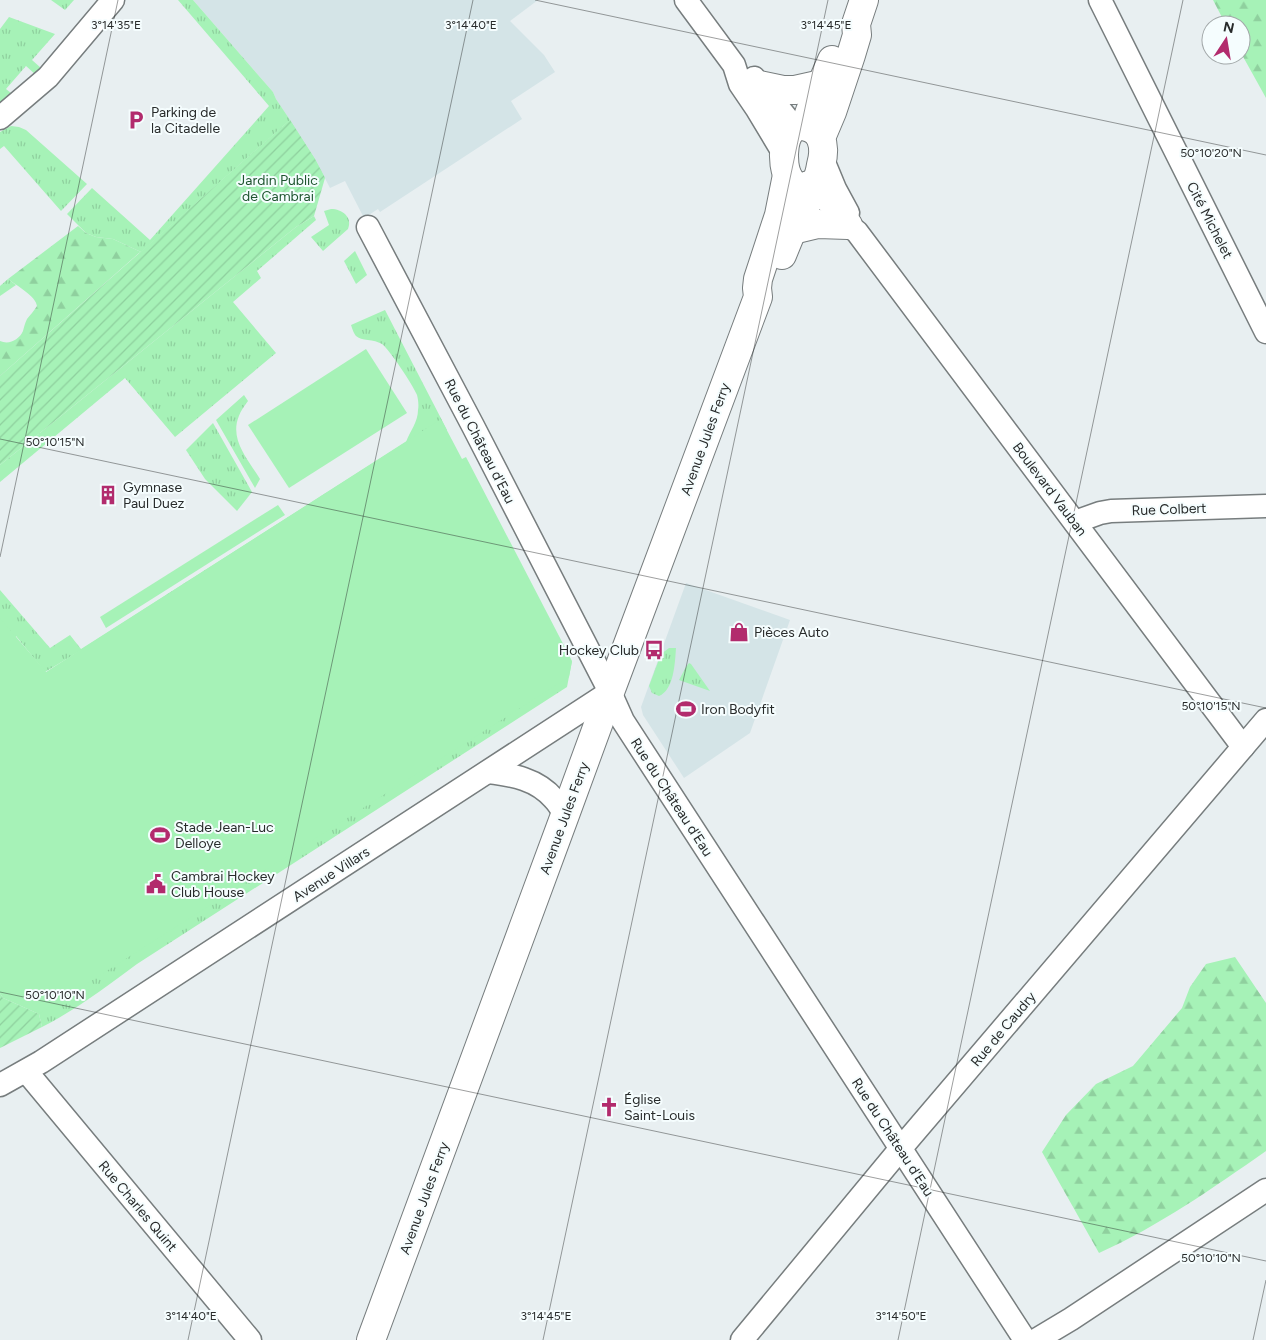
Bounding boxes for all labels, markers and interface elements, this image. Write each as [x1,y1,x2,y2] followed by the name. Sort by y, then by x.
[1201,15,1251,65] north arrow
[91,18,141,32] text: 3°14'35"E
[445,18,497,32] text: 3°14'40"E
[800,18,852,32] text: 3°14'45"E
[1222,18,1236,37] text: N
[151,104,220,137] place label: Parking de la Citadelle
[125,109,147,131] parking icon: Parking de la Citadelle
[1180,146,1242,160] text: 50°10'20"N
[238,172,318,205] park label: Jardin Public de Cambrai
[1183,179,1236,261] street label: Cité Michelet
[441,376,518,506] street label: Rue du Château d'Eau
[677,380,734,498] street label: Avenue Jules Ferry
[25,435,85,449] text: 50°10'15"N
[1009,439,1090,540] street label: Boulevard Vauban
[123,479,185,512] place label: Gymnase Paul Duez
[97,484,119,506] building icon: Gymnase Paul Duez
[1131,500,1207,519] street label: Rue Colbert
[728,621,750,643] shop icon: Pièces Auto
[754,624,829,641] place label: Pièces Auto
[643,639,665,661] bus stop icon: Hockey Club
[559,642,639,659] place label: Hockey Club
[675,698,697,720] sports icon: Iron Bodyfit
[1181,699,1241,713] text: 50°10'15"N
[701,701,775,718] place label: Iron Bodyfit
[627,735,716,860] street label: Rue du Château d'Eau
[536,759,593,877] street label: Avenue Jules Ferry
[175,819,274,852] place label: Stade Jean-Luc Delloye
[149,824,171,846] sports icon: Stade Jean-Luc Delloye
[290,843,373,906] street label: Avenue Villars
[171,868,275,901] place label: Cambrai Hockey Club House
[145,873,167,895] public building icon: Cambrai Hockey Club House
[25,988,85,1002] text: 50°10'10"N
[967,988,1040,1070] street label: Rue de Caudry
[848,1075,937,1200] street label: Rue du Château d'Eau
[624,1091,695,1124] place label: Église Saint-Louis
[598,1096,620,1118] church icon: Église Saint-Louis
[396,1139,453,1257] street label: Avenue Jules Ferry
[95,1157,181,1255] street label: Rue Charles Quint
[1181,1251,1241,1265] text: 50°10'10"N
[165,1309,217,1323] text: 3°14'40"E
[520,1309,572,1323] text: 3°14'45"E
[875,1309,927,1323] text: 3°14'50"E

